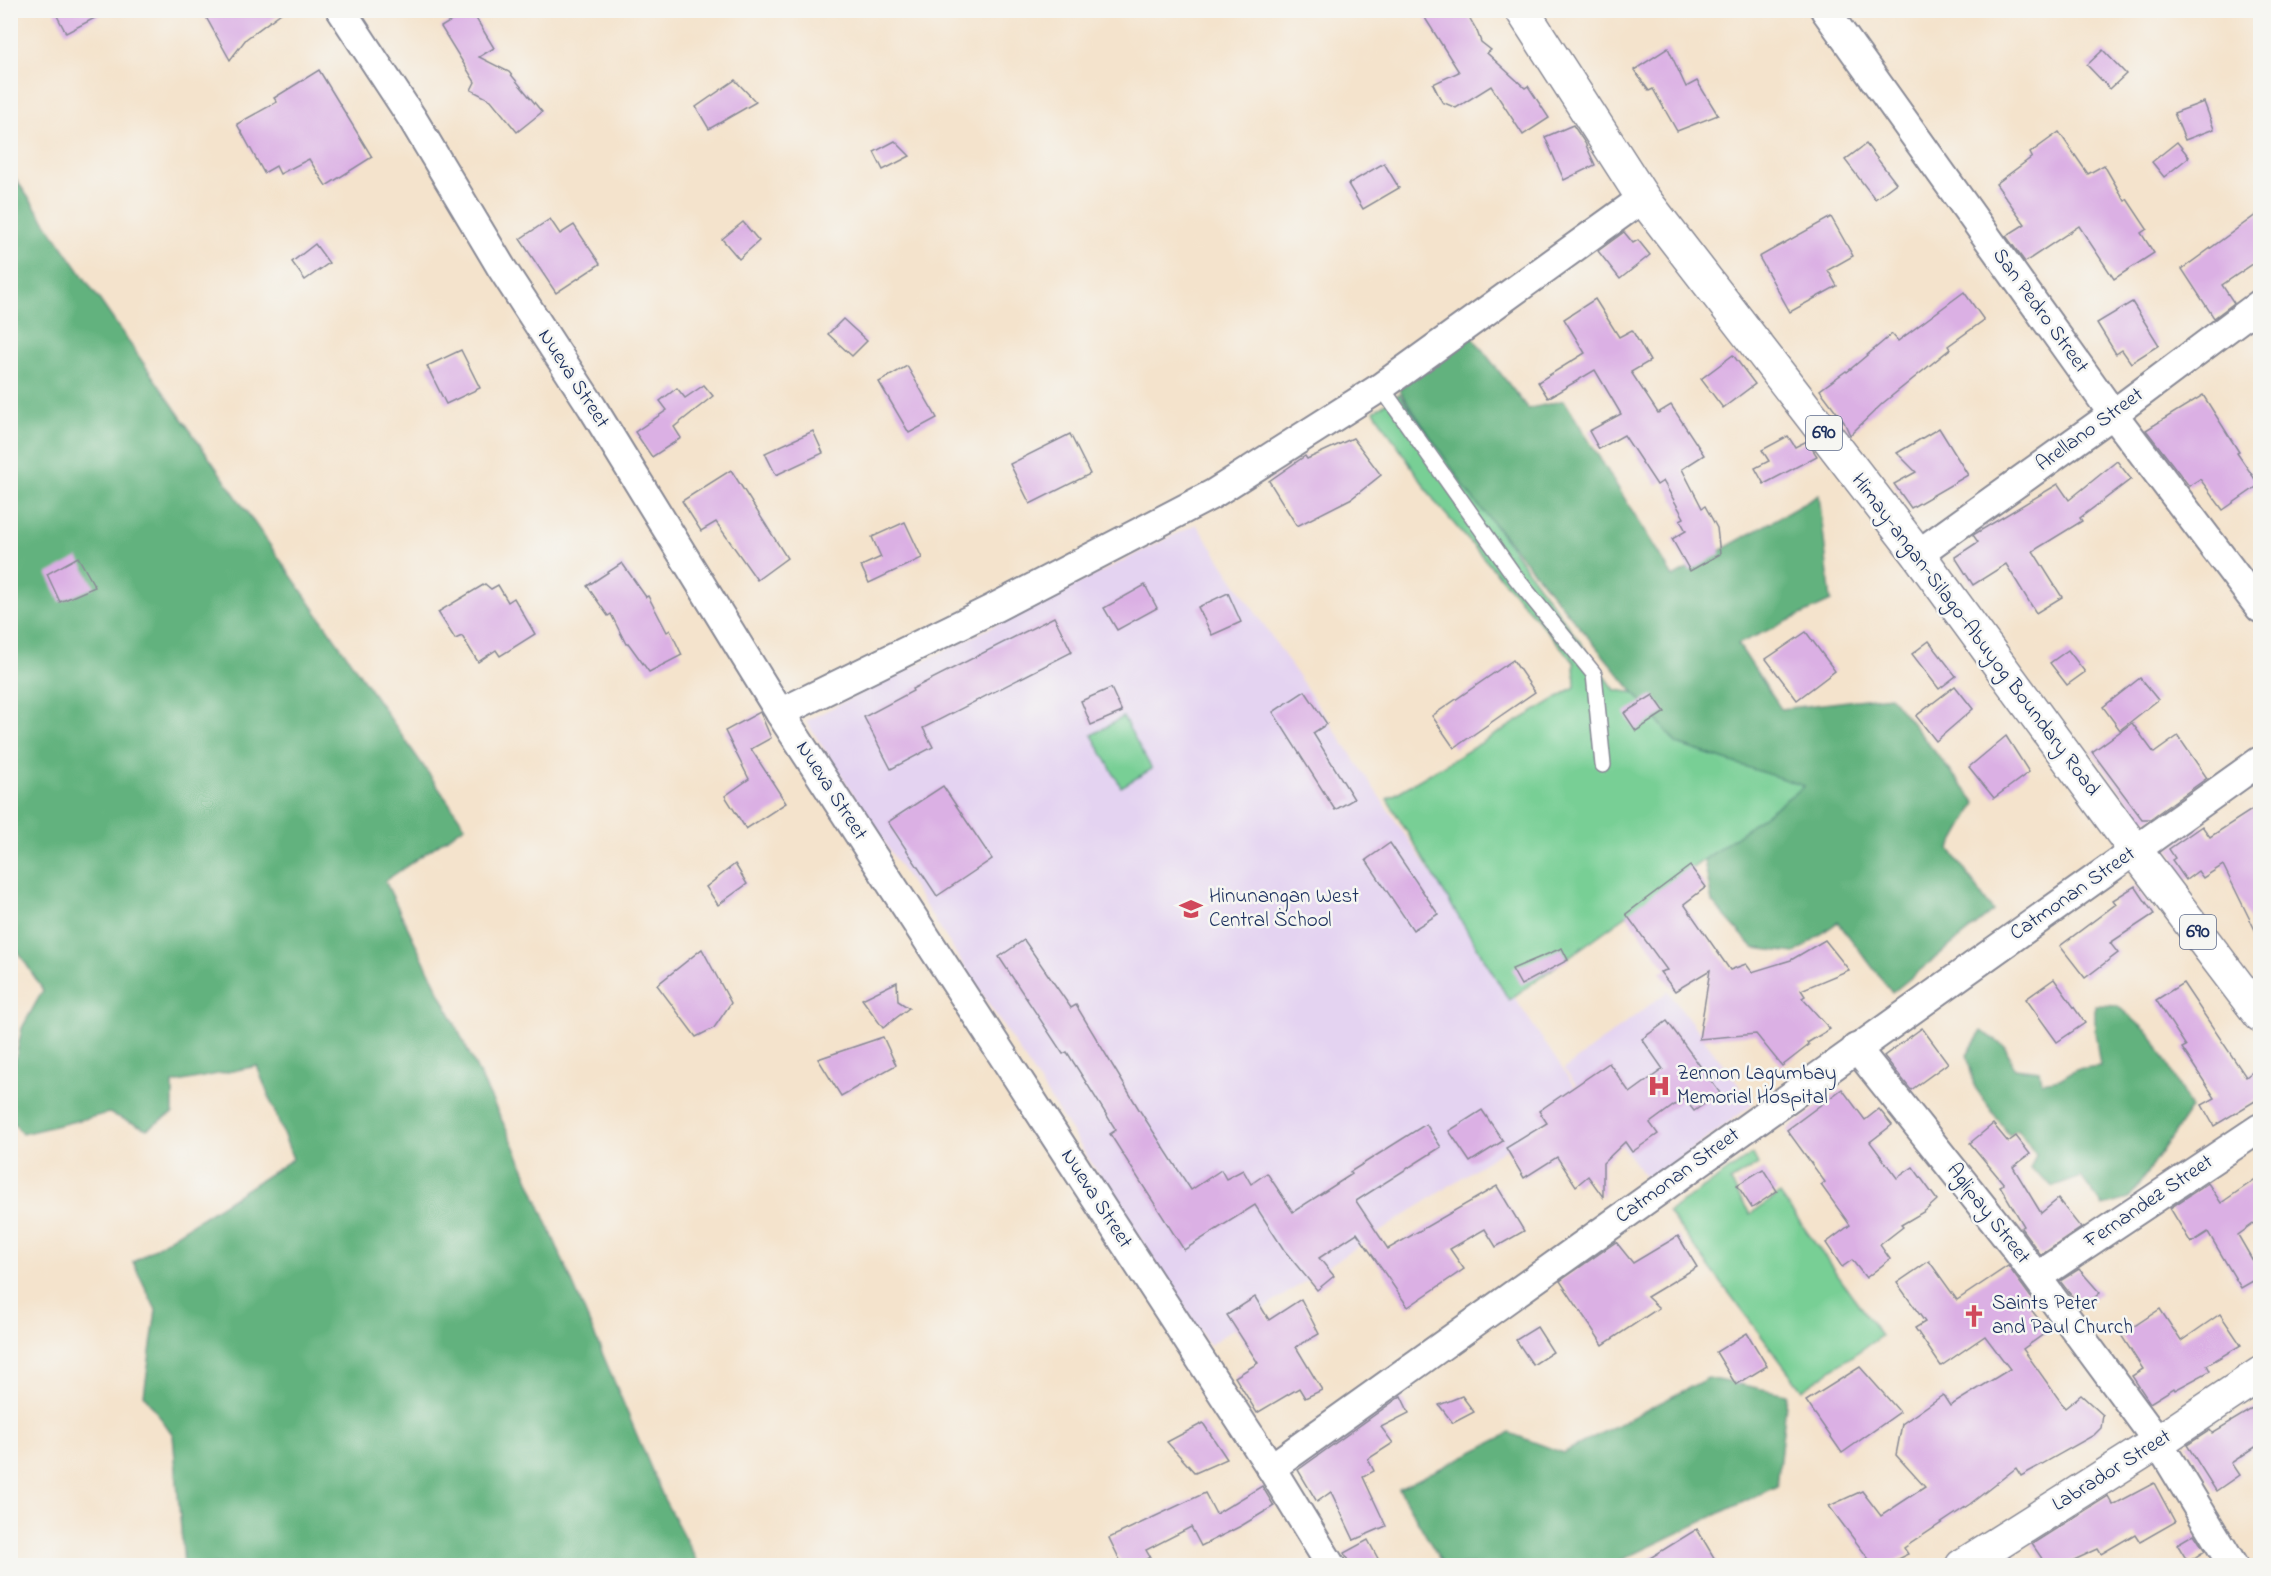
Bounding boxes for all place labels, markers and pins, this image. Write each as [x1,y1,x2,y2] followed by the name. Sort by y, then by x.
[1209,882,1359,936] place label: Hinunangan West Central School
[1178,896,1204,922] school or university icon: Hinunangan West Central School
[1677,1059,1836,1113] place label: Zennon Lagumbay Memorial Hospital
[1646,1073,1672,1099] hospital icon: Zennon Lagumbay Memorial Hospital
[1992,1289,2133,1343] place label: Saints Peter and Paul Church
[1961,1303,1987,1329] church icon: Saints Peter and Paul Church

